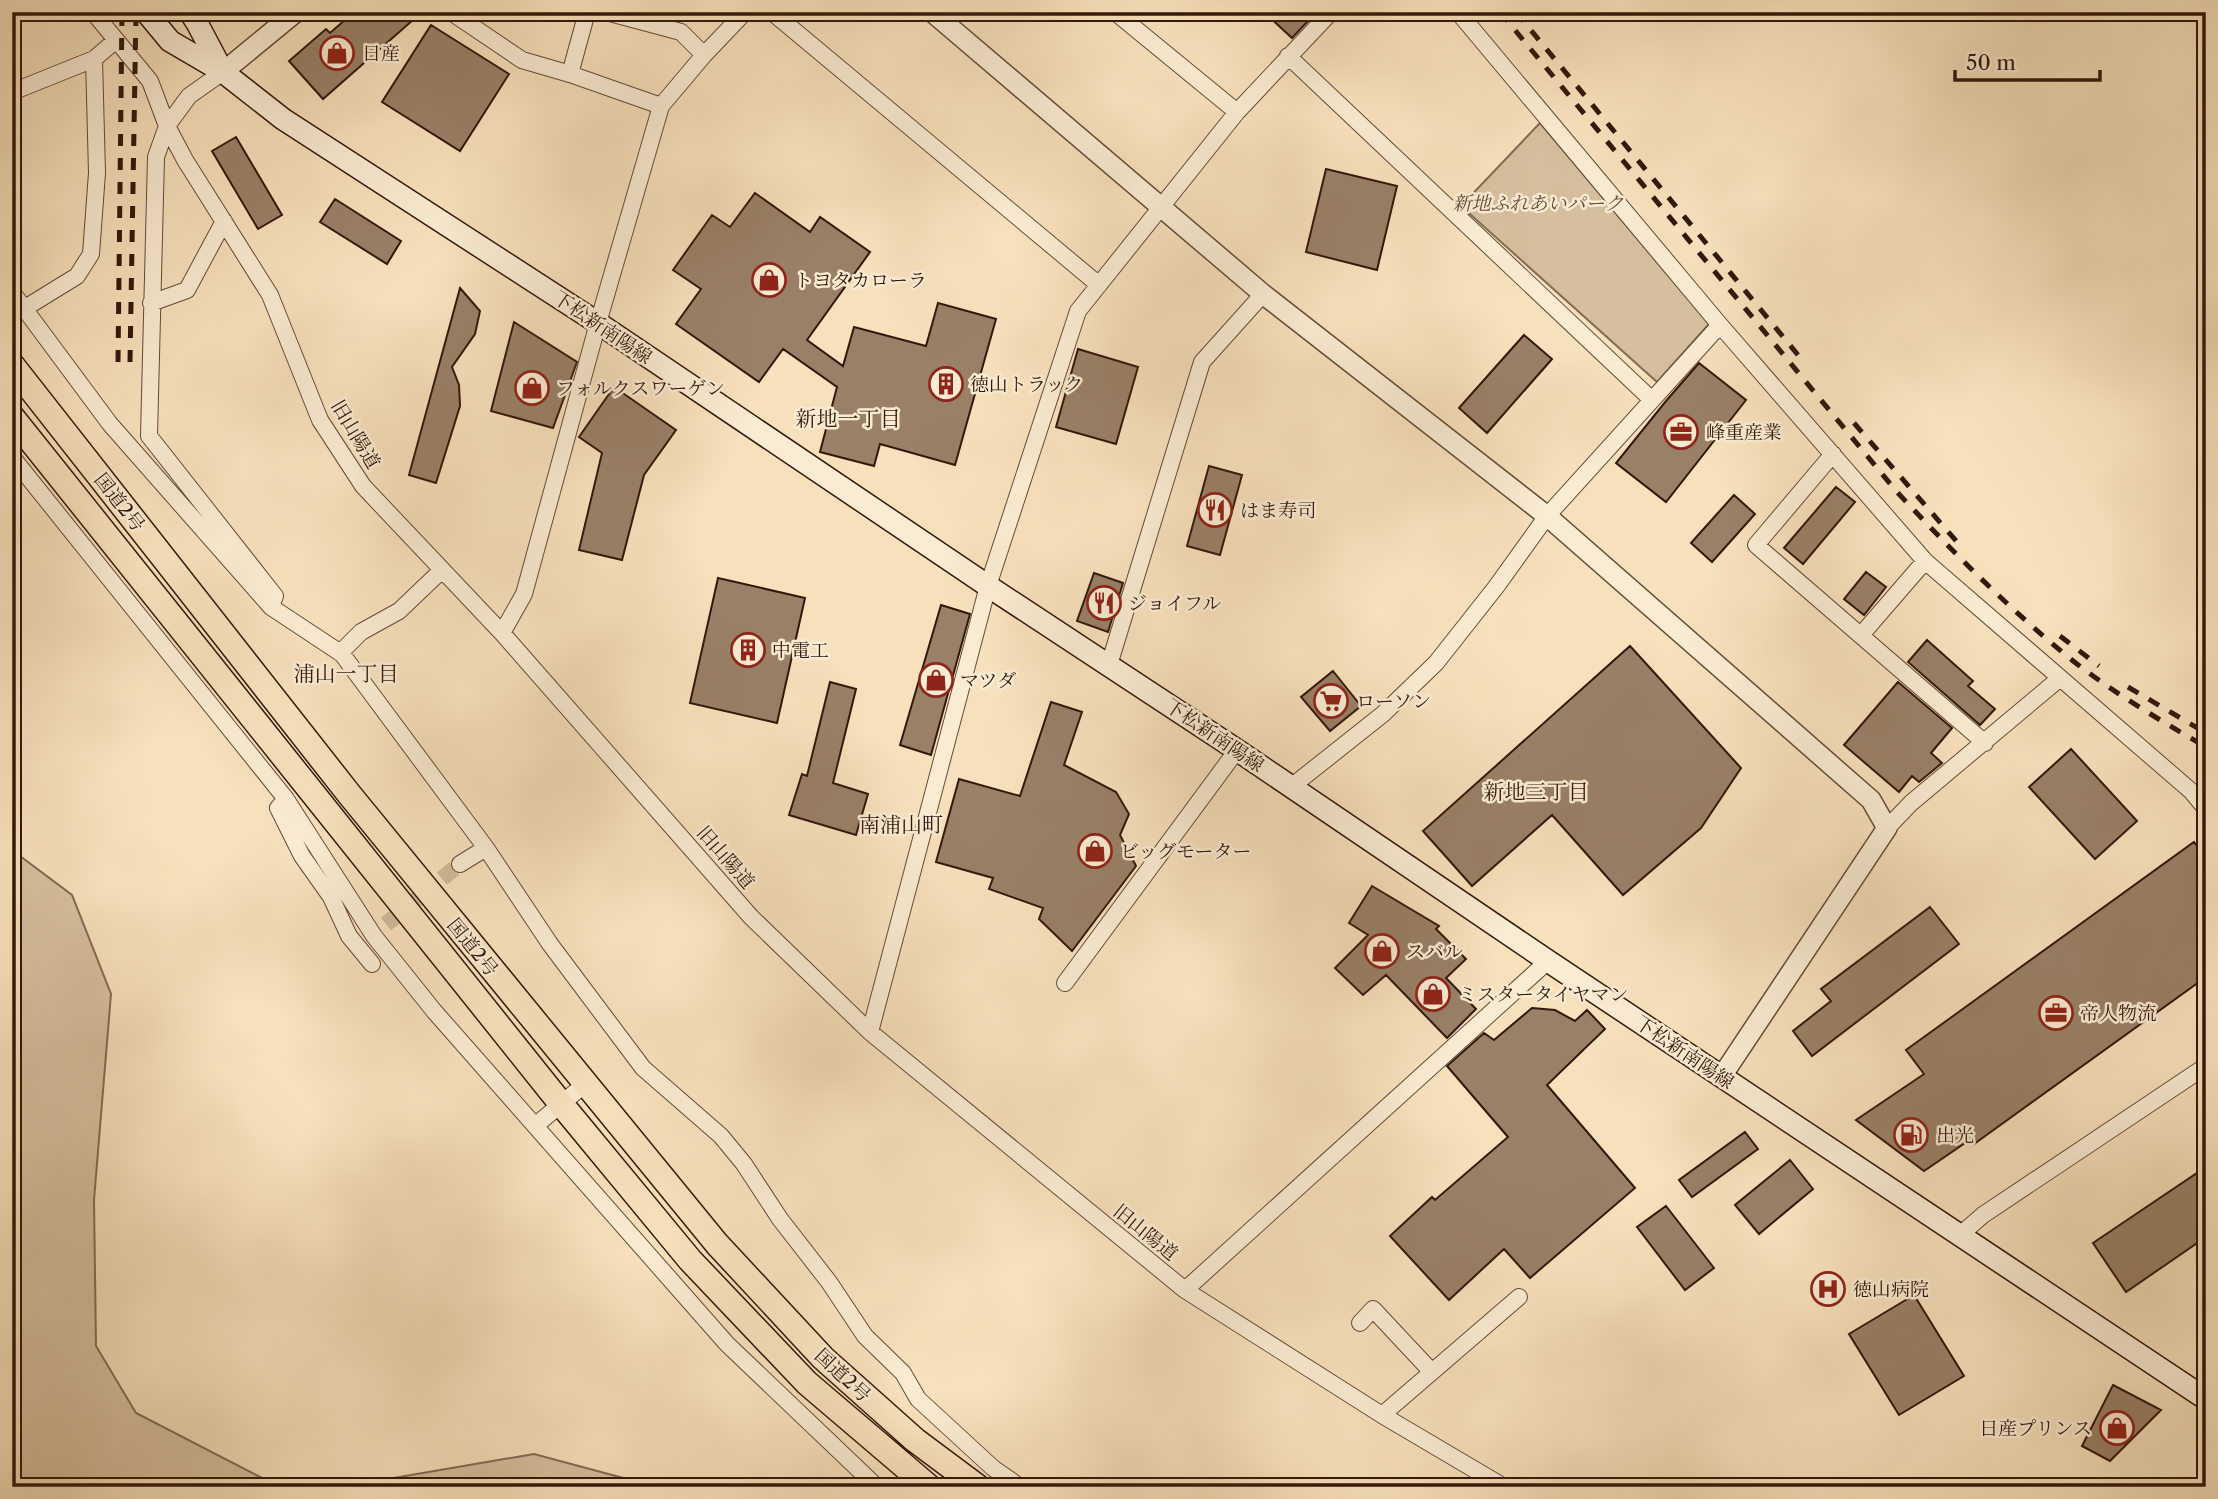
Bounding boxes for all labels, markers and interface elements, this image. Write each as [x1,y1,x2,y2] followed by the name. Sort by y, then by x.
[318,34,356,72] shop icon: 日産
[1955,38,2101,82] scale bar
[362,42,400,65] place label: 日産
[1966,50,2016,75] text: 50 m
[1452,192,1624,215] park label: 新地ふれあいパーク
[750,261,788,299] shop icon: トヨタカローラ
[794,269,927,292] place label: トヨタカローラ
[549,286,656,369] street label: 下松新南陽線
[927,365,965,403] building icon: 徳山トラック
[513,369,551,407] shop icon: フォルクスワーゲン
[970,373,1084,396] place label: 徳山トラック
[556,377,725,400] place label: フォルクスワーゲン
[326,396,385,473] street label: 旧山陽道
[796,406,901,431] district label: 新地一丁目
[1662,413,1700,451] office icon: 峰重産業
[1706,421,1782,444] place label: 峰重産業
[90,468,150,536] street label: 国道2号
[1196,491,1234,529] restaurant icon: はま寿司
[1240,499,1316,522] place label: はま寿司
[1085,584,1123,622] restaurant icon: ジョイフル
[1128,592,1221,615] place label: ジョイフル
[729,631,767,669] building icon: 中電工
[772,639,829,662] place label: 中電工
[294,661,399,686] district label: 浦山一丁目
[917,661,955,699] shop icon: マツダ
[960,669,1016,692] place label: マツダ
[1312,682,1350,720] supermarket icon: ローソン
[1356,690,1431,713] place label: ローソン
[1161,694,1268,777] street label: 下松新南陽線
[1484,779,1589,804] district label: 新地三丁目
[859,812,943,837] district label: 南浦山町
[692,821,759,894] street label: 旧山陽道
[1076,832,1114,870] shop icon: ビッグモーター
[1120,840,1251,863] place label: ビッグモーター
[442,914,503,981] street label: 国道2号
[1363,932,1401,970] shop icon: スバル
[1406,940,1463,963] place label: スバル
[1414,975,1452,1013] shop icon: ミスタータイヤマン
[1458,983,1629,1006] place label: ミスタータイヤマン
[2037,994,2075,1032] office icon: 帝人物流
[2080,1002,2156,1025] place label: 帝人物流
[1631,1011,1738,1094] street label: 下松新南陽線
[1892,1116,1930,1154] fuel station icon: 出光
[1936,1124,1974,1147] place label: 出光
[1109,1200,1182,1265] street label: 旧山陽道
[1809,1270,1847,1308] hospital icon: 徳山病院
[1853,1278,1929,1301] place label: 徳山病院
[810,1344,875,1407] street label: 国道2号
[2098,1409,2136,1447] shop icon: 日産プリンス
[1979,1417,2092,1440] place label: 日産プリンス

